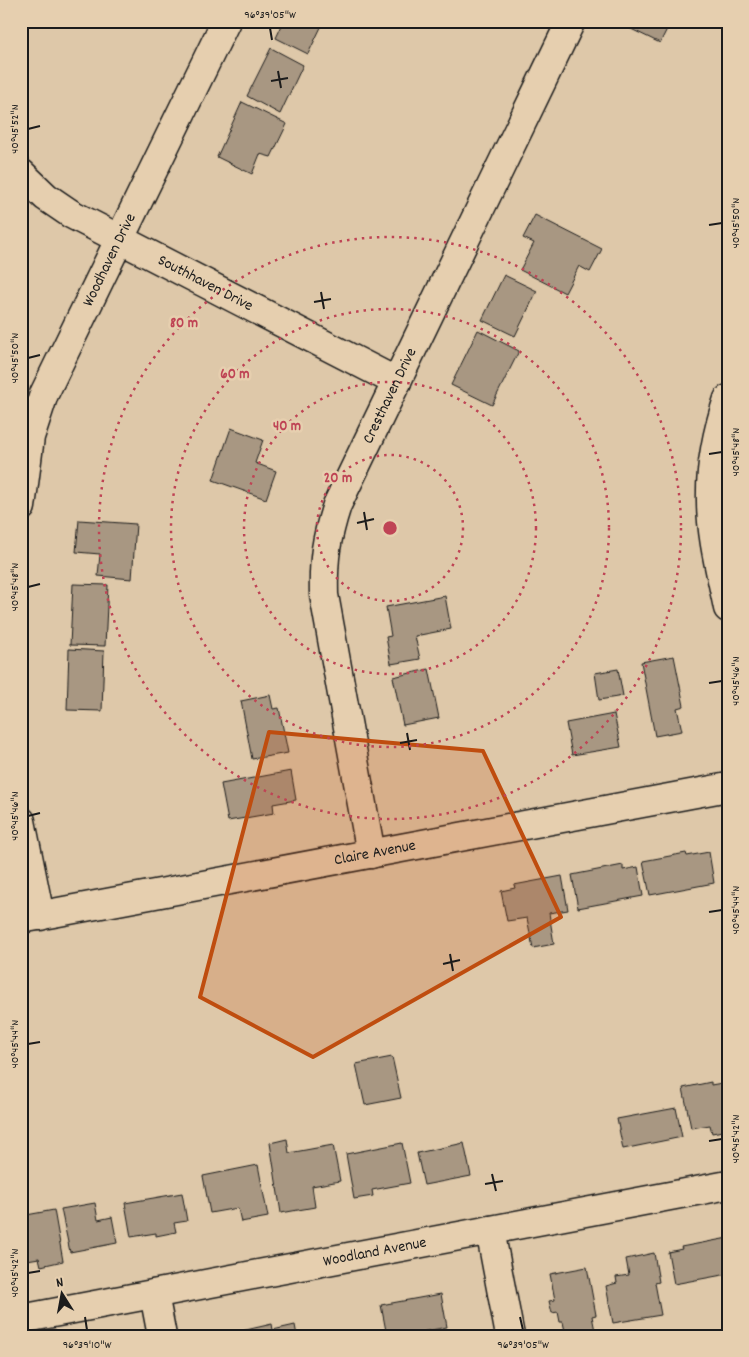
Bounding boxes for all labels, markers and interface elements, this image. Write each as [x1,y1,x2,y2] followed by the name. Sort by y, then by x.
[244,7,296,24] text: 96°39'05"W
[7,104,24,154] text: 40°45'52"N
[728,198,745,248] text: 40°45'50"N
[77,209,142,311] street label: Woodhaven Drive
[153,249,257,317] street label: Southhaven Drive
[170,313,198,335] text: 80 m
[7,333,24,383] text: 40°45'50"N
[357,344,423,448] street label: Cresthaven Drive
[220,364,250,386] text: 60 m
[273,416,301,438] text: 40 m
[728,428,745,476] text: 40°45'48"N
[324,468,352,490] text: 20 m
[381,519,399,537] centre of rings
[7,563,24,611] text: 40°45'48"N
[728,656,745,706] text: 40°45'46"N
[7,791,24,841] text: 40°45'46"N
[332,834,418,872] street label: Claire Avenue
[728,886,745,934] text: 40°45'44"N
[7,1020,24,1068] text: 40°45'44"N
[728,1115,745,1163] text: 40°45'42"N
[321,1231,428,1273] street label: Woodland Avenue
[7,1249,24,1297] text: 40°45'42"N
[38,1270,88,1320] north arrow
[55,1273,65,1294] text: N
[63,1337,111,1354] text: 96°39'10"W
[497,1337,549,1354] text: 96°39'05"W

